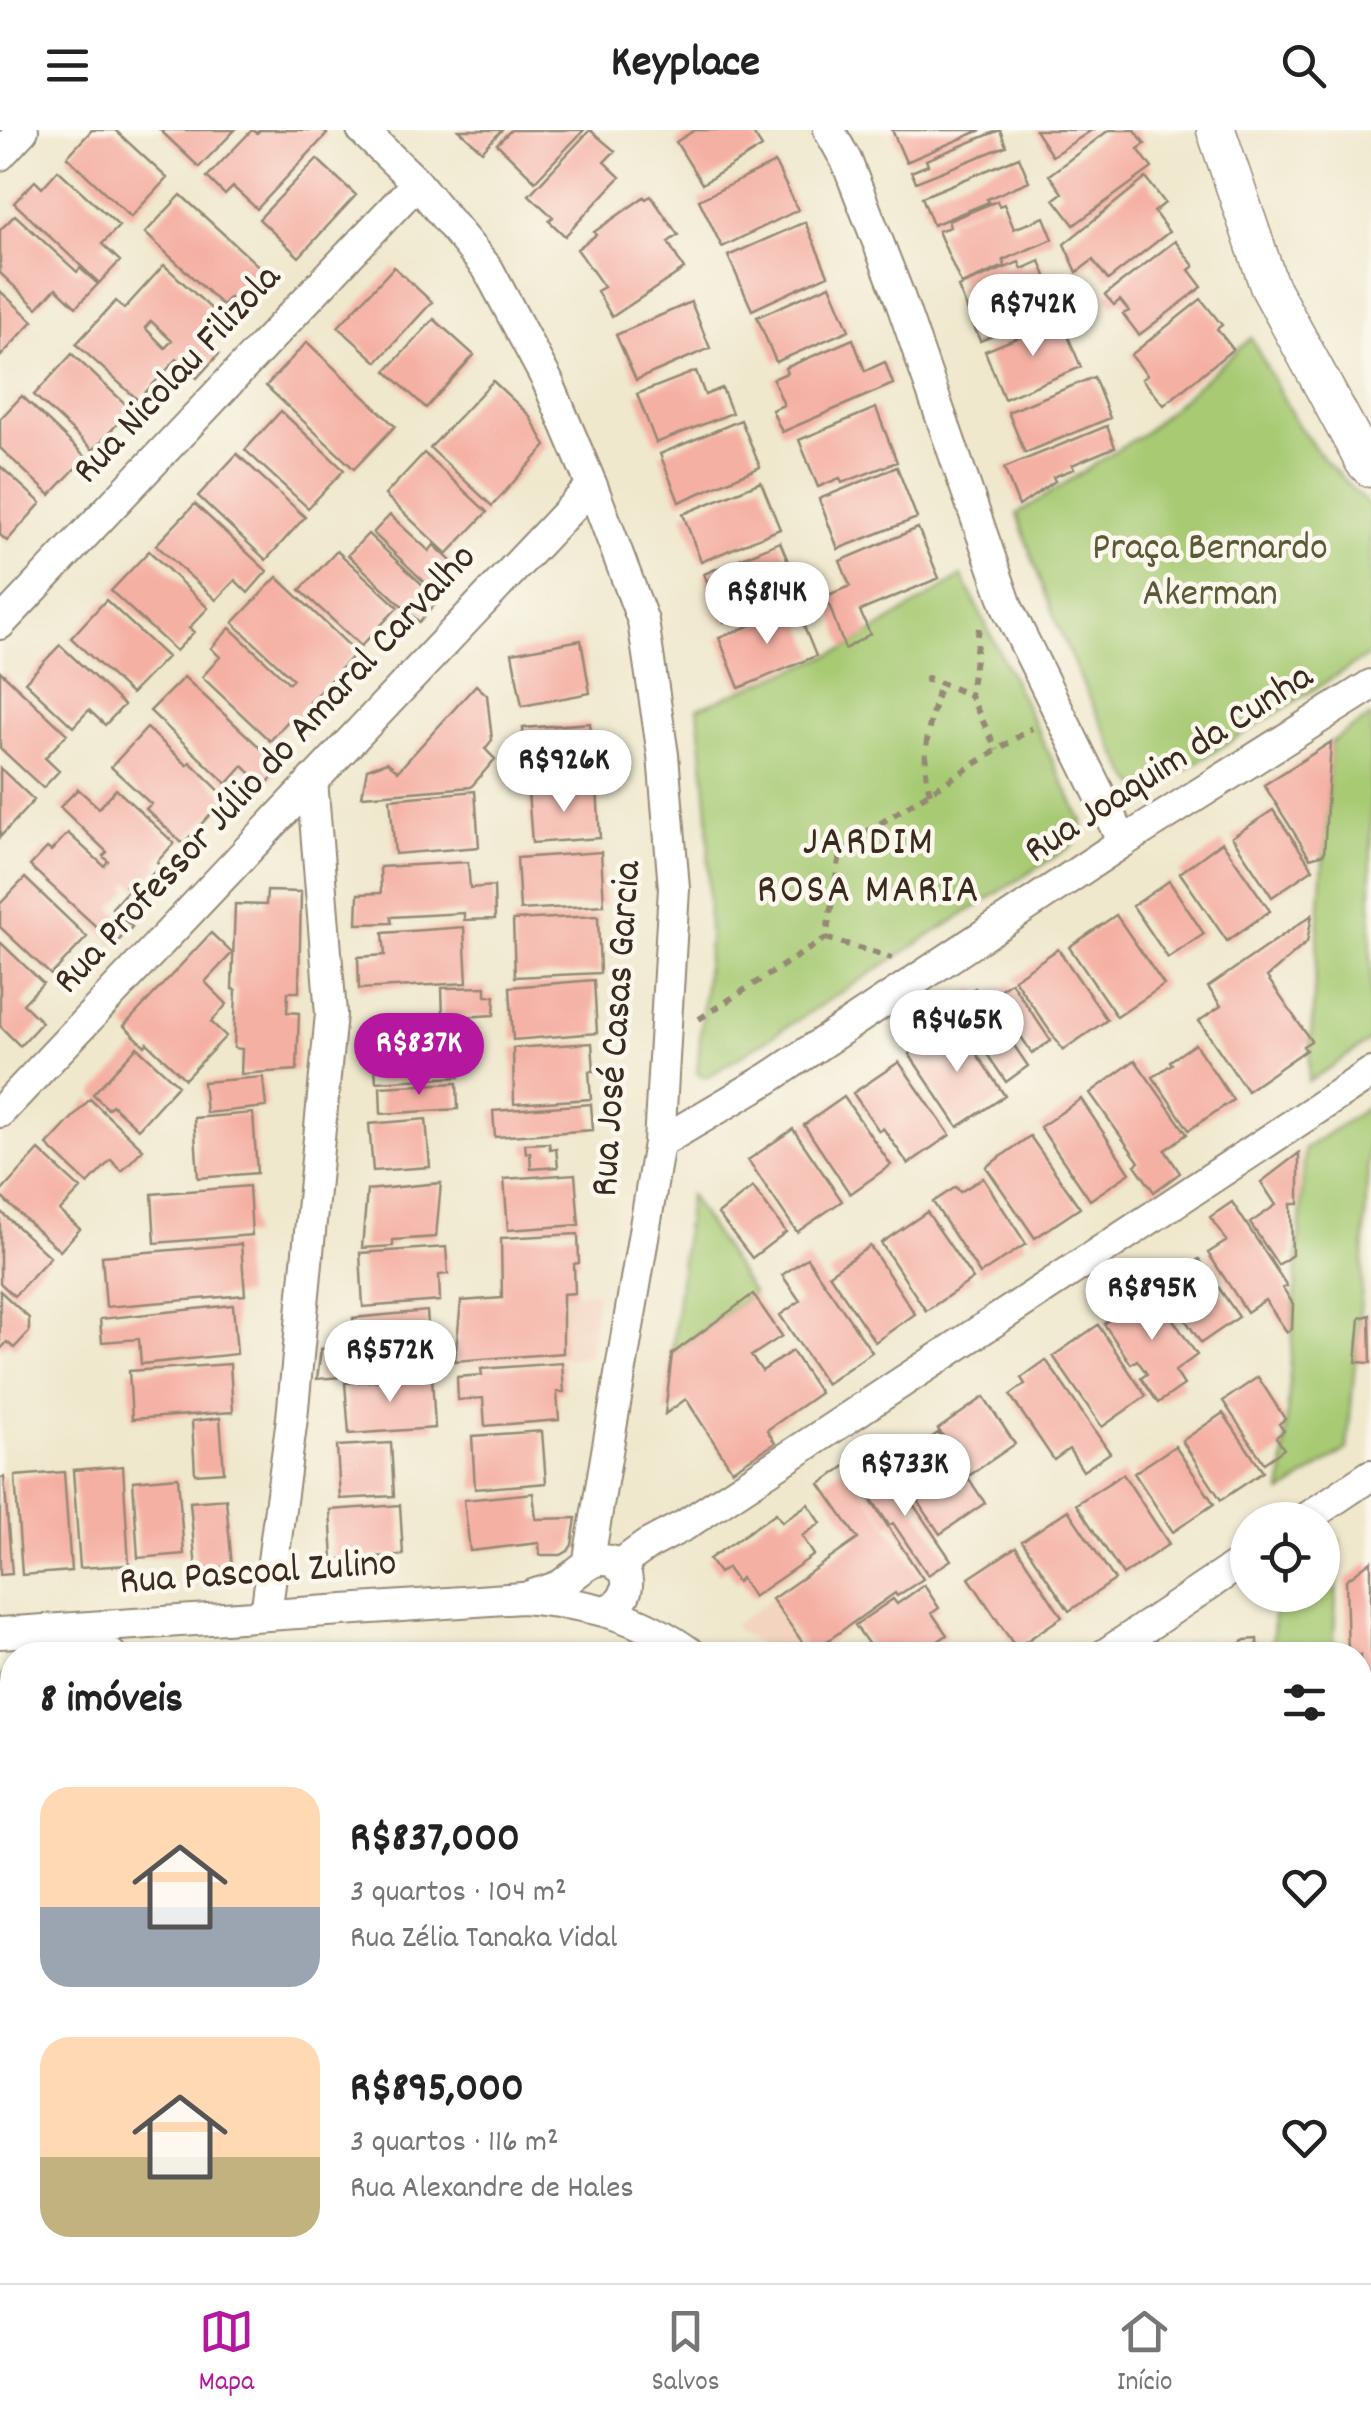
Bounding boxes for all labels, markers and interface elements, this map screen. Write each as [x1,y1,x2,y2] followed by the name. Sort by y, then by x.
[611,33,760,97] text: Keyplace
[40,38,95,93] icon: menu
[1276,38,1331,93] icon: search
[61,252,297,499] street label: Rua Nicolau Filizola
[952,274,1114,359] pin: R$742K
[990,283,1076,329] text: R$742K
[1092,522,1328,625] park label: Praça Bernardo Akerman
[42,533,492,1009] street label: Rua Professor Júlio do Amaral Carvalho
[686,562,848,647] pin: R$814K
[727,571,807,617] text: R$814K
[1014,650,1327,881] street label: Rua Joaquim da Cunha
[483,730,645,815] pin: R$926K
[519,739,609,785] text: R$926K
[757,815,981,923] district label: JARDIM ROSA MARIA
[579,858,659,1199] street label: Rua José Casas Garcia
[876,990,1038,1075] pin: R$465K
[912,999,1002,1045] text: R$465K
[338,1013,500,1098] pin: R$837K
[376,1022,462,1068] text: R$837K
[1071,1258,1233,1343] pin: R$895K
[1108,1267,1196,1313] text: R$895K
[309,1320,471,1405] pin: R$572K
[346,1329,434,1375] text: R$572K
[824,1434,986,1519] pin: R$733K
[861,1443,949,1489] text: R$733K
[1230,1502,1340,1612] map controls
[1230,1502,1340,1612] button: locate
[117,1537,399,1613] street label: Rua Pascoal Zulino
[40,1672,183,1732] text: 8 imóveis
[1277,1675,1332,1730] icon: filters
[350,1811,520,1871] text: R$837,000
[120,1827,240,1947] icon: home
[1277,1860,1332,1915] icon: heart
[350,1871,567,1917] text: 3 quartos · 104 m²
[350,1917,617,1963] text: Rua Zélia Tanaka Vidal
[350,2061,524,2121] text: R$895,000
[120,2077,240,2197] icon: home
[1277,2110,1332,2165] icon: heart
[350,2121,559,2167] text: 3 quartos · 116 m²
[350,2167,634,2213] text: Rua Alexandre de Hales
[199,2304,254,2404] tab: Mapa
[651,2304,720,2404] tab: Salvos
[1117,2304,1172,2404] tab: Início

